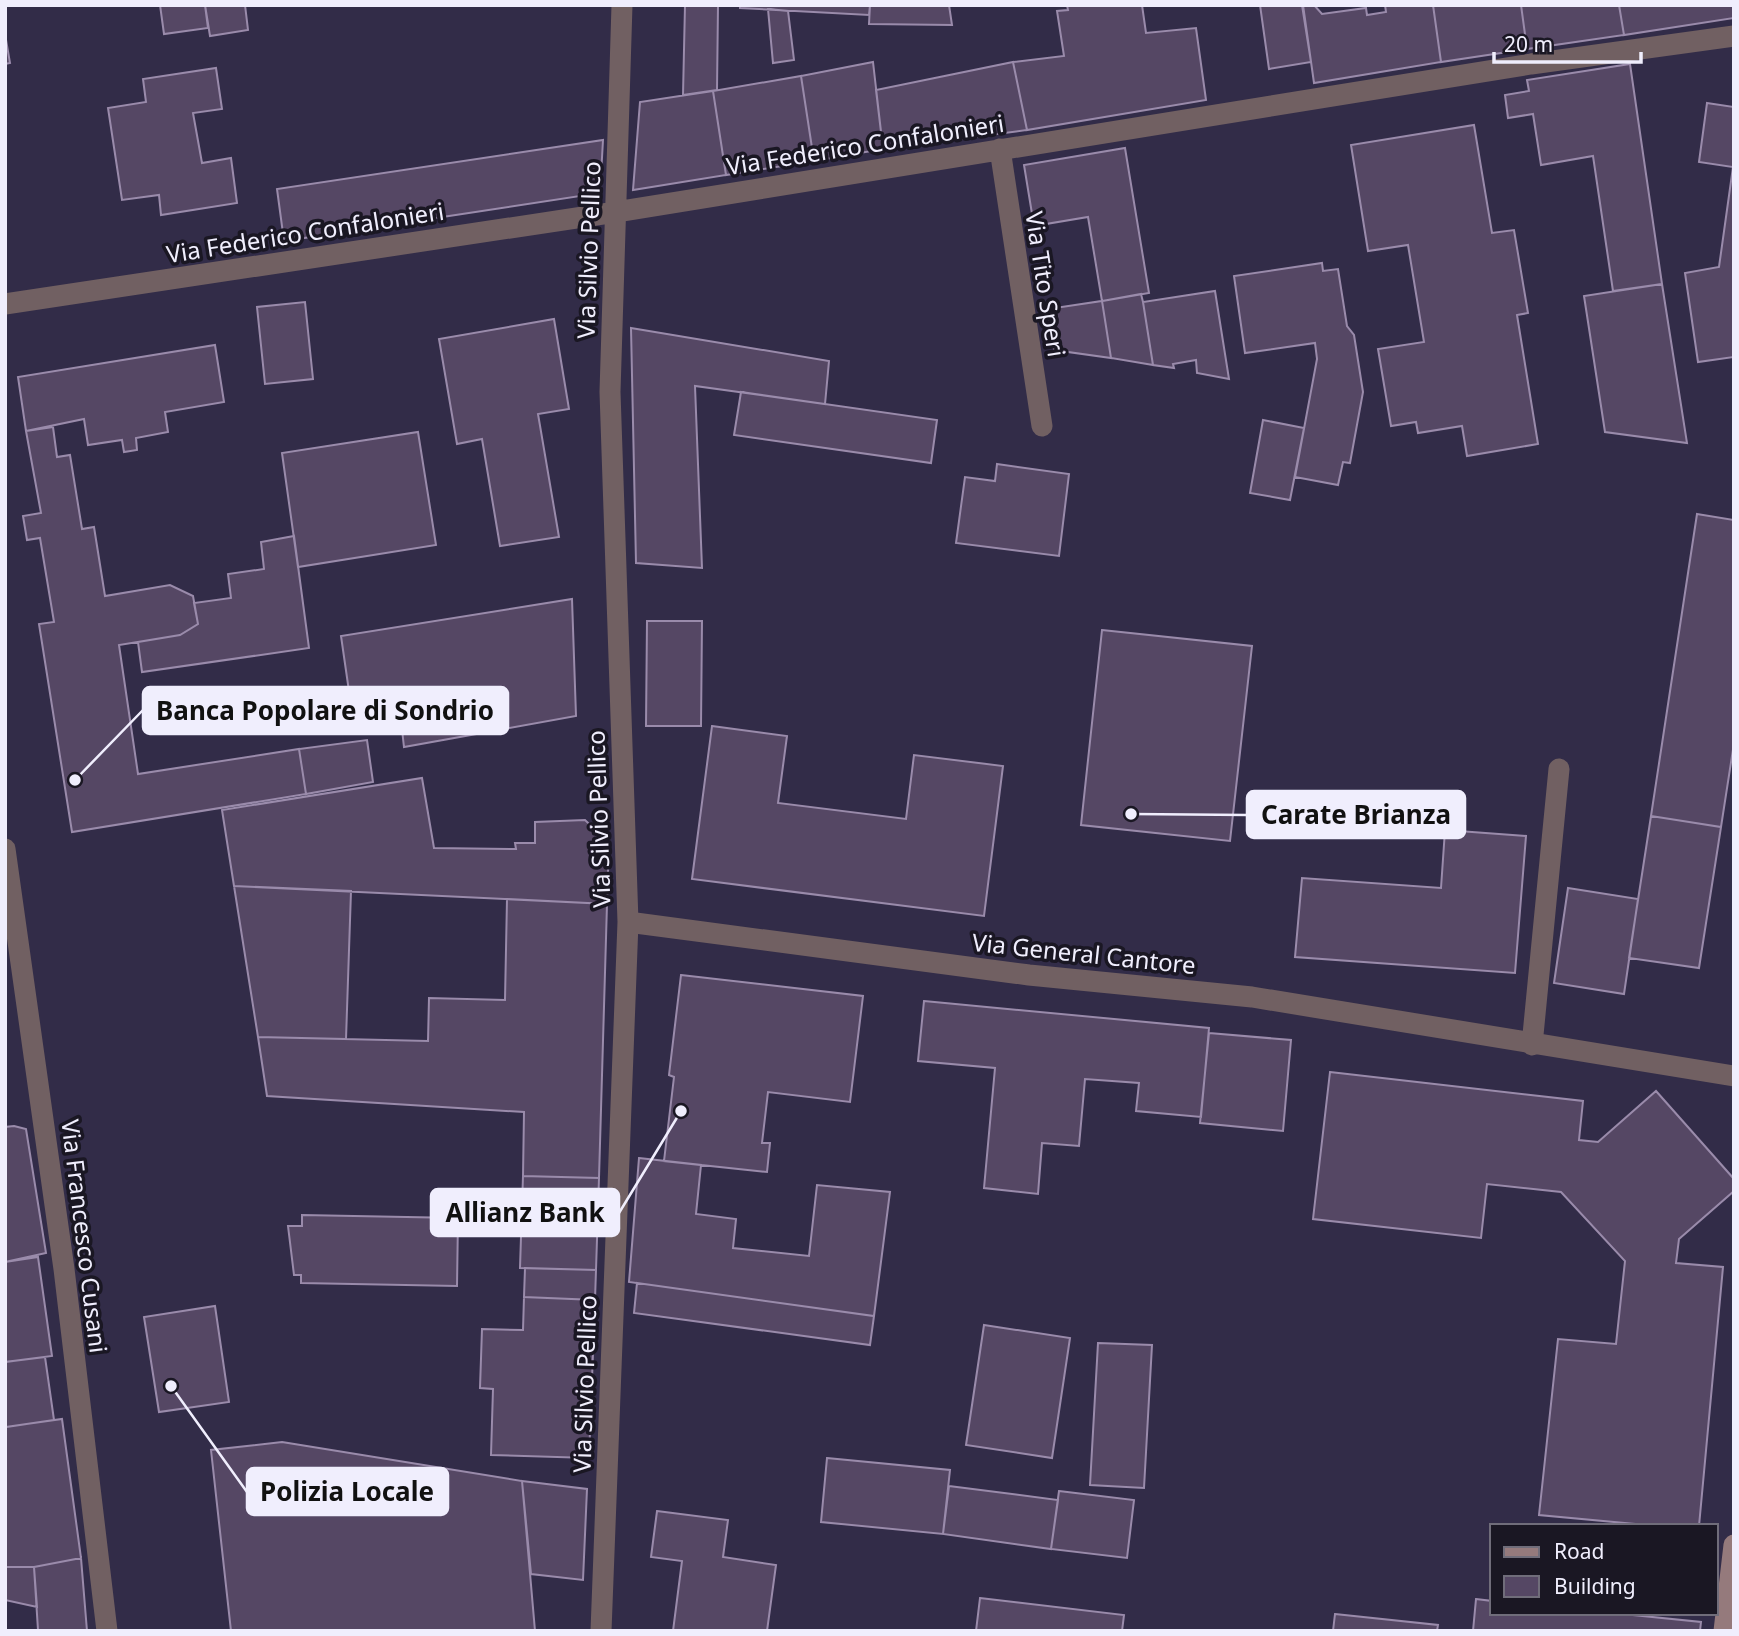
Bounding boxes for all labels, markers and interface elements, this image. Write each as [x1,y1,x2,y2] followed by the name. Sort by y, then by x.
[1494,21,1641,65] scale bar
[1504,30,1553,58] text: 20 m
[724,106,1006,182] street label: Via Federico Confalonieri
[568,161,608,339] street label: Via Silvio Pellico
[164,194,446,270] street label: Via Federico Confalonieri
[1018,209,1074,359] street label: Via Tito Speri
[143,687,508,734] callout: Banca Popolare di Sondrio
[156,692,494,728] text: Banca Popolare di Sondrio
[578,730,618,908] street label: Via Silvio Pellico
[1247,791,1465,838] callout: Carate Brianza
[1261,796,1451,832] text: Carate Brianza
[971,925,1197,981] street label: Via General Cantore
[54,1117,116,1355] street label: Via Francesco Cusani
[431,1189,619,1236] callout: Allianz Bank
[445,1194,605,1230] text: Allianz Bank
[564,1295,604,1473] street label: Via Silvio Pellico
[247,1468,448,1515] callout: Polizia Locale
[260,1473,434,1509] text: Polizia Locale
[1490,1524,1718,1615] legend
[1554,1537,1604,1565] text: Road
[1554,1572,1636,1600] text: Building

